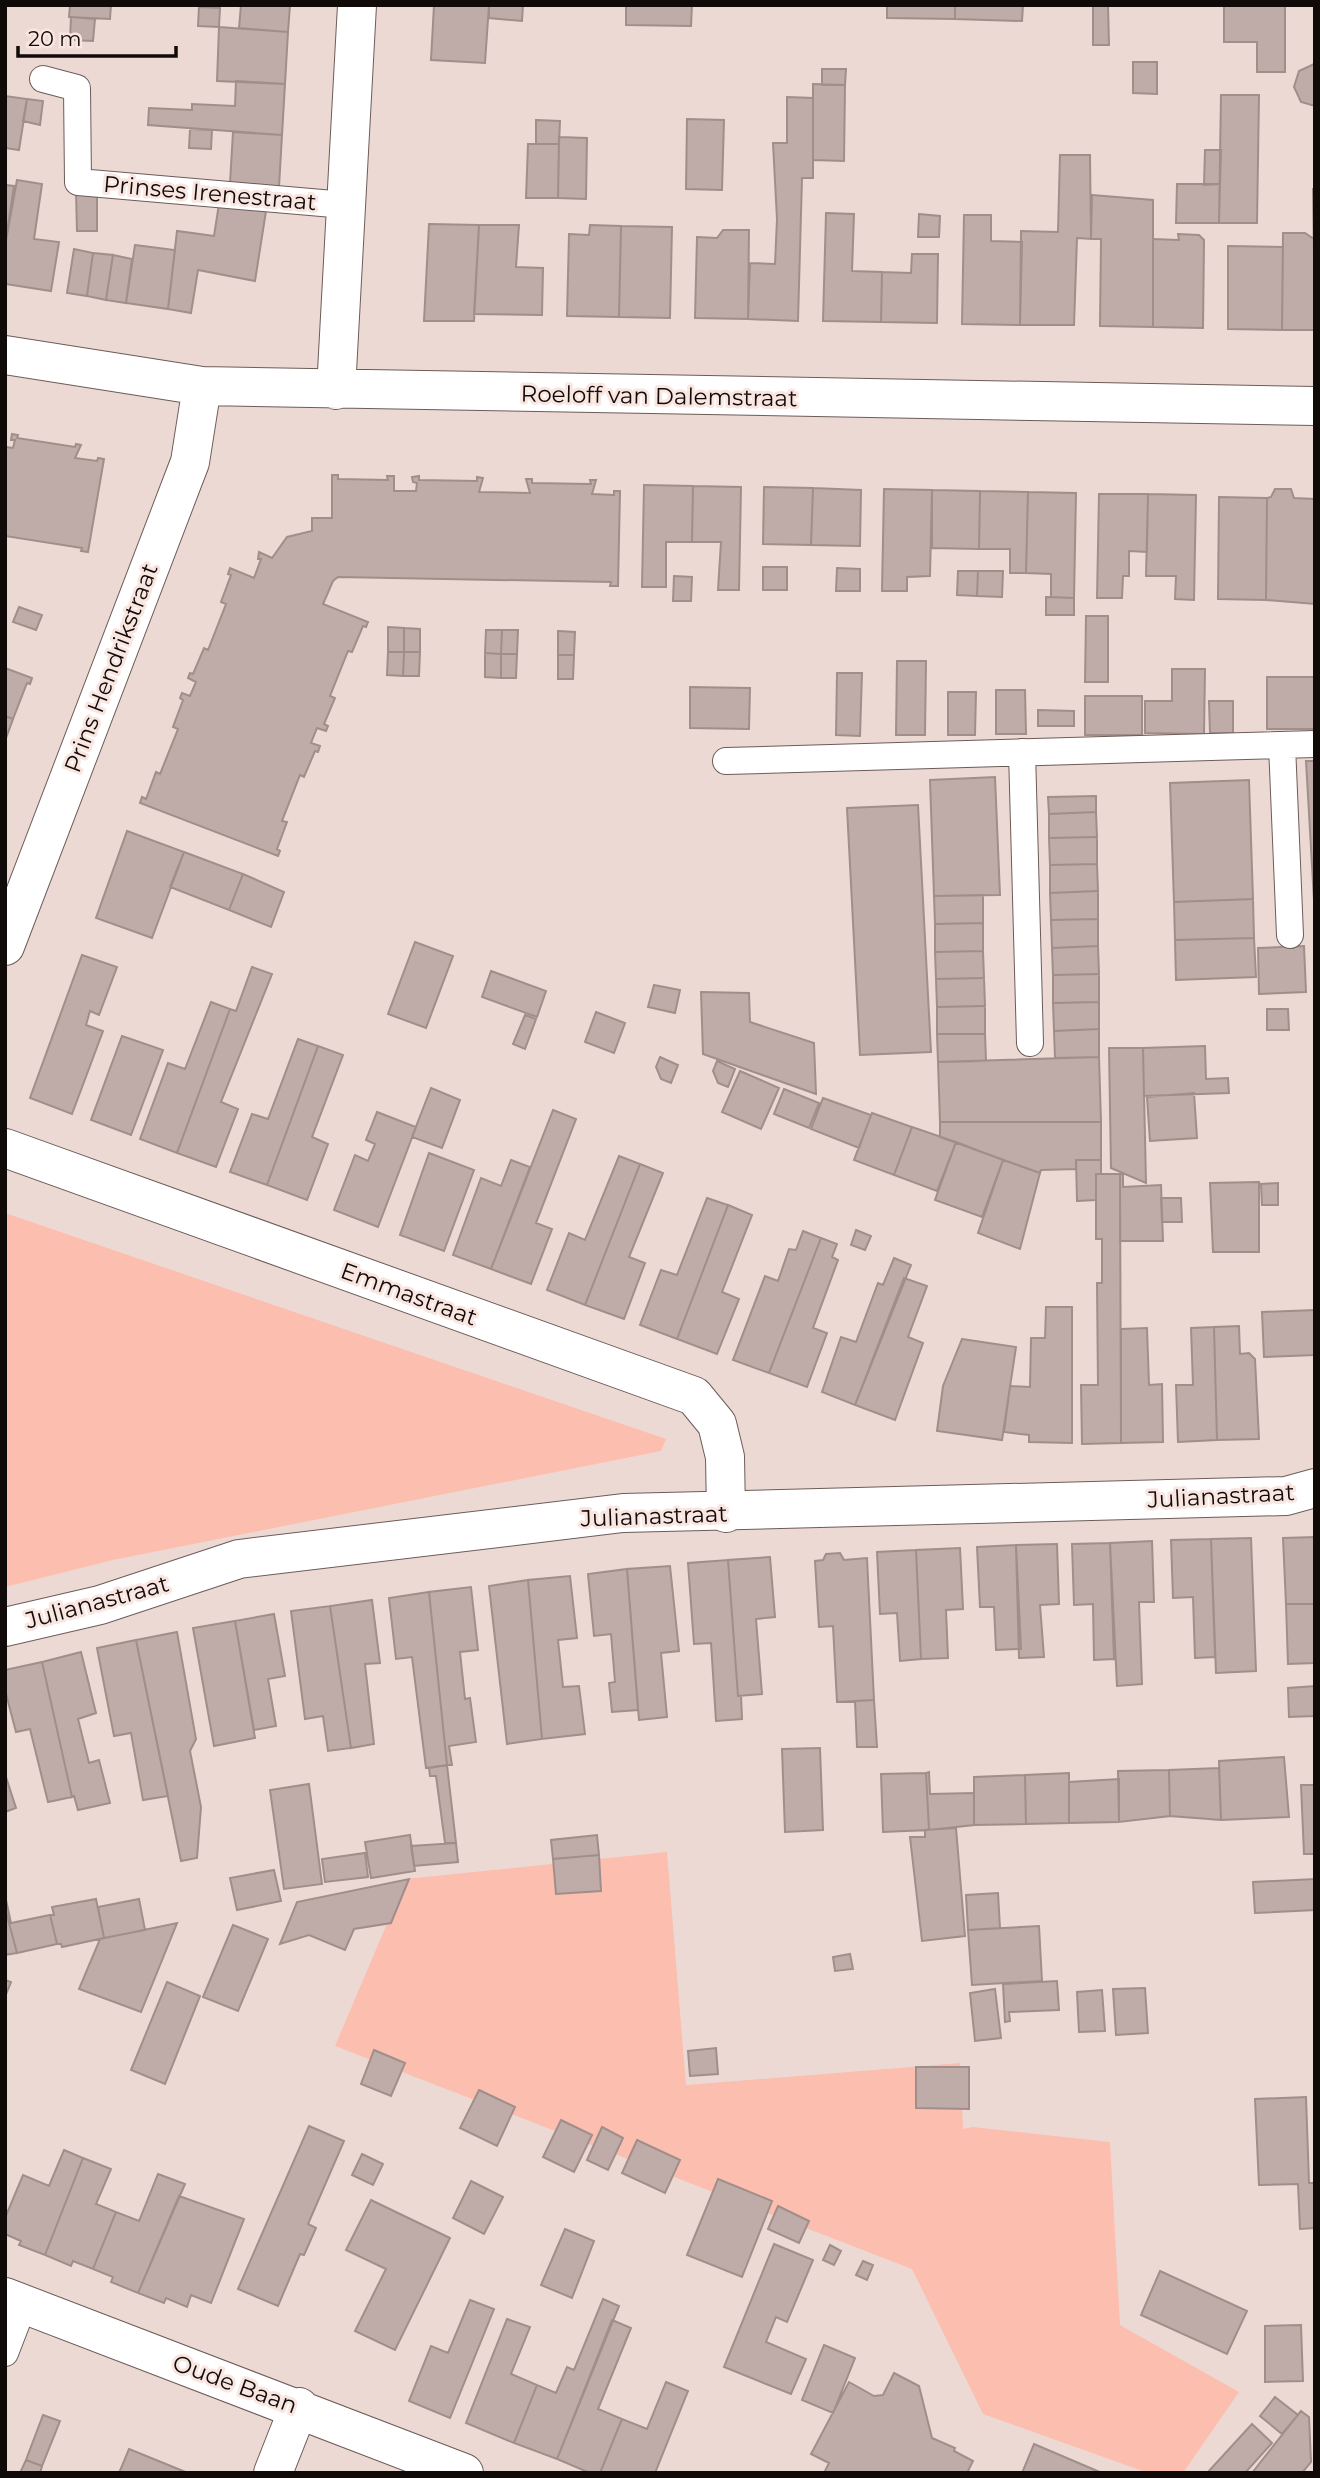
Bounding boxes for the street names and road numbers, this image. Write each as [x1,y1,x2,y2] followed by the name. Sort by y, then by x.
[102,170,318,216] street label: Prinses Irenestraat
[520,380,798,412] street label: Roeloff van Dalemstraat
[58,559,164,777] street label: Prins Hendrikstraat
[337,1256,481,1332] street label: Emmastraat
[1146,1478,1295,1514] street label: Julianastraat
[579,1499,728,1533] street label: Julianastraat
[21,1569,172,1635] street label: Julianastraat
[169,2349,301,2419] street label: Oude Baan

